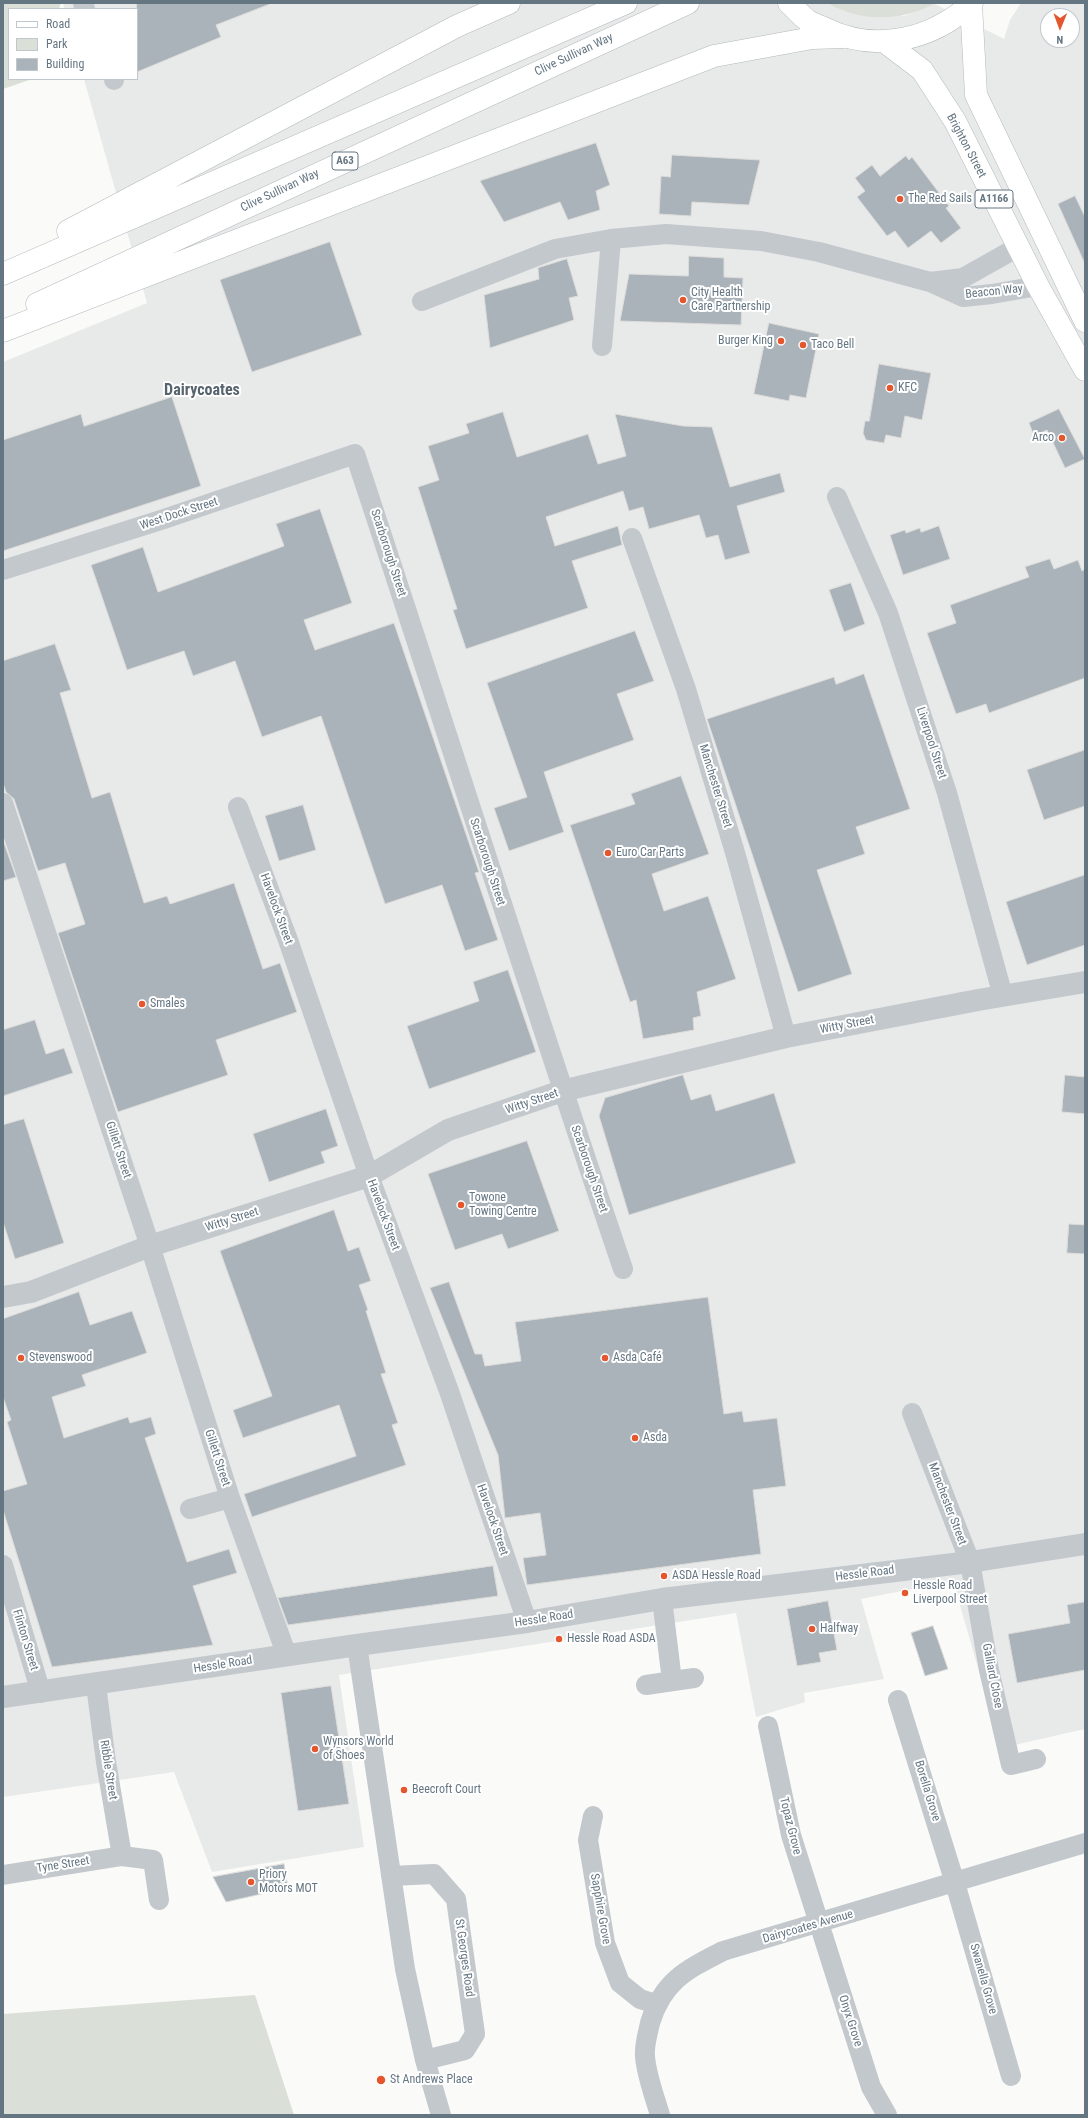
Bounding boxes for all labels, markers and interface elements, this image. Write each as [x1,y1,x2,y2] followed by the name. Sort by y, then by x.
[8,8,138,80] legend
[1040,8,1080,48] north arrow
[46,17,70,31] text: Road
[532,31,616,79] street label: Clive Sullivan Way
[1056,33,1063,46] text: N
[46,37,67,51] text: Park
[46,57,84,71] text: Building
[943,111,989,181] street label: Brighton Street
[332,152,358,170] road number: A63
[238,167,322,215] street label: Clive Sullivan Way
[975,190,1013,208] road number: A1166
[908,192,972,206] place label: The Red Sails
[895,194,905,204] marker: The Red Sails
[965,282,1023,302] street label: Beacon Way
[691,286,770,314] place label: City Health Care Partnership
[678,295,688,305] marker: City Health Care Partnership
[718,334,773,348] place label: Burger King
[776,336,786,346] marker: Burger King
[811,338,854,352] place label: Taco Bell
[798,340,808,350] marker: Taco Bell
[164,381,240,401] district label: Dairycoates
[898,381,917,395] place label: KFC
[885,383,895,393] marker: KFC
[1032,431,1054,445] place label: Arco
[1057,433,1067,443] marker: Arco
[138,495,220,533] street label: West Dock Street
[367,507,409,599] street label: Scarborough Street
[913,705,949,781] street label: Liverpool Street
[695,742,735,830] street label: Manchester Street
[466,816,508,908] street label: Scarborough Street
[616,846,684,860] place label: Euro Car Parts
[603,848,613,858] marker: Euro Car Parts
[257,872,295,946] street label: Havelock Street
[150,997,185,1011] place label: Smales
[137,999,147,1009] marker: Smales
[819,1013,875,1037] street label: Witty Street
[504,1086,560,1118] street label: Witty Street
[102,1120,134,1180] street label: Gillett Street
[567,1124,611,1214] street label: Scarborough Street
[364,1178,402,1252] street label: Havelock Street
[469,1191,537,1219] place label: Towone Towing Centre
[456,1200,466,1210] marker: Towone Towing Centre
[204,1205,260,1235] street label: Witty Street
[29,1351,92,1365] place label: Stevenswood
[613,1351,662,1365] place label: Asda Café
[16,1353,26,1363] marker: Stevenswood
[600,1353,610,1363] marker: Asda Café
[201,1428,233,1488] street label: Gillett Street
[643,1431,667,1445] place label: Asda
[630,1433,640,1443] marker: Asda
[925,1461,969,1547] street label: Manchester Street
[473,1482,511,1558] street label: Havelock Street
[835,1563,895,1585] street label: Hessle Road
[672,1569,761,1583] place label: ASDA Hessle Road
[659,1571,669,1581] marker: ASDA Hessle Road
[913,1579,987,1607] place label: Hessle Road Liverpool Street
[900,1588,910,1598] marker: Hessle Road Liverpool Street
[514,1607,574,1631] street label: Hessle Road
[9,1608,41,1672] street label: Flinton Street
[820,1622,858,1636] place label: Halfway
[807,1624,817,1634] marker: Halfway
[567,1632,656,1646] place label: Hessle Road ASDA
[554,1634,564,1644] marker: Hessle Road ASDA
[979,1642,1005,1710] street label: Galliard Close
[193,1653,253,1677] street label: Hessle Road
[323,1735,394,1763] place label: Wynsors World of Shoes
[96,1739,120,1801] street label: Ribble Street
[310,1744,320,1754] marker: Wynsors World of Shoes
[911,1759,943,1823] street label: Borella Grove
[412,1783,481,1797] place label: Beecroft Court
[399,1785,409,1795] marker: Beecroft Court
[776,1796,804,1856] street label: Topaz Grove
[36,1854,90,1876] street label: Tyne Street
[259,1868,318,1896] place label: Priory Motors MOT
[587,1873,613,1945] street label: Sapphire Grove
[246,1877,256,1887] marker: Priory Motors MOT
[761,1907,855,1947] street label: Dairycoates Avenue
[451,1918,477,1998] street label: St Georges Road
[966,1942,1000,2016] street label: Swanella Grove
[835,1993,865,2049] street label: Onyx Grove
[390,2073,473,2087] place label: St Andrews Place
[375,2074,387,2086] marker: St Andrews Place

